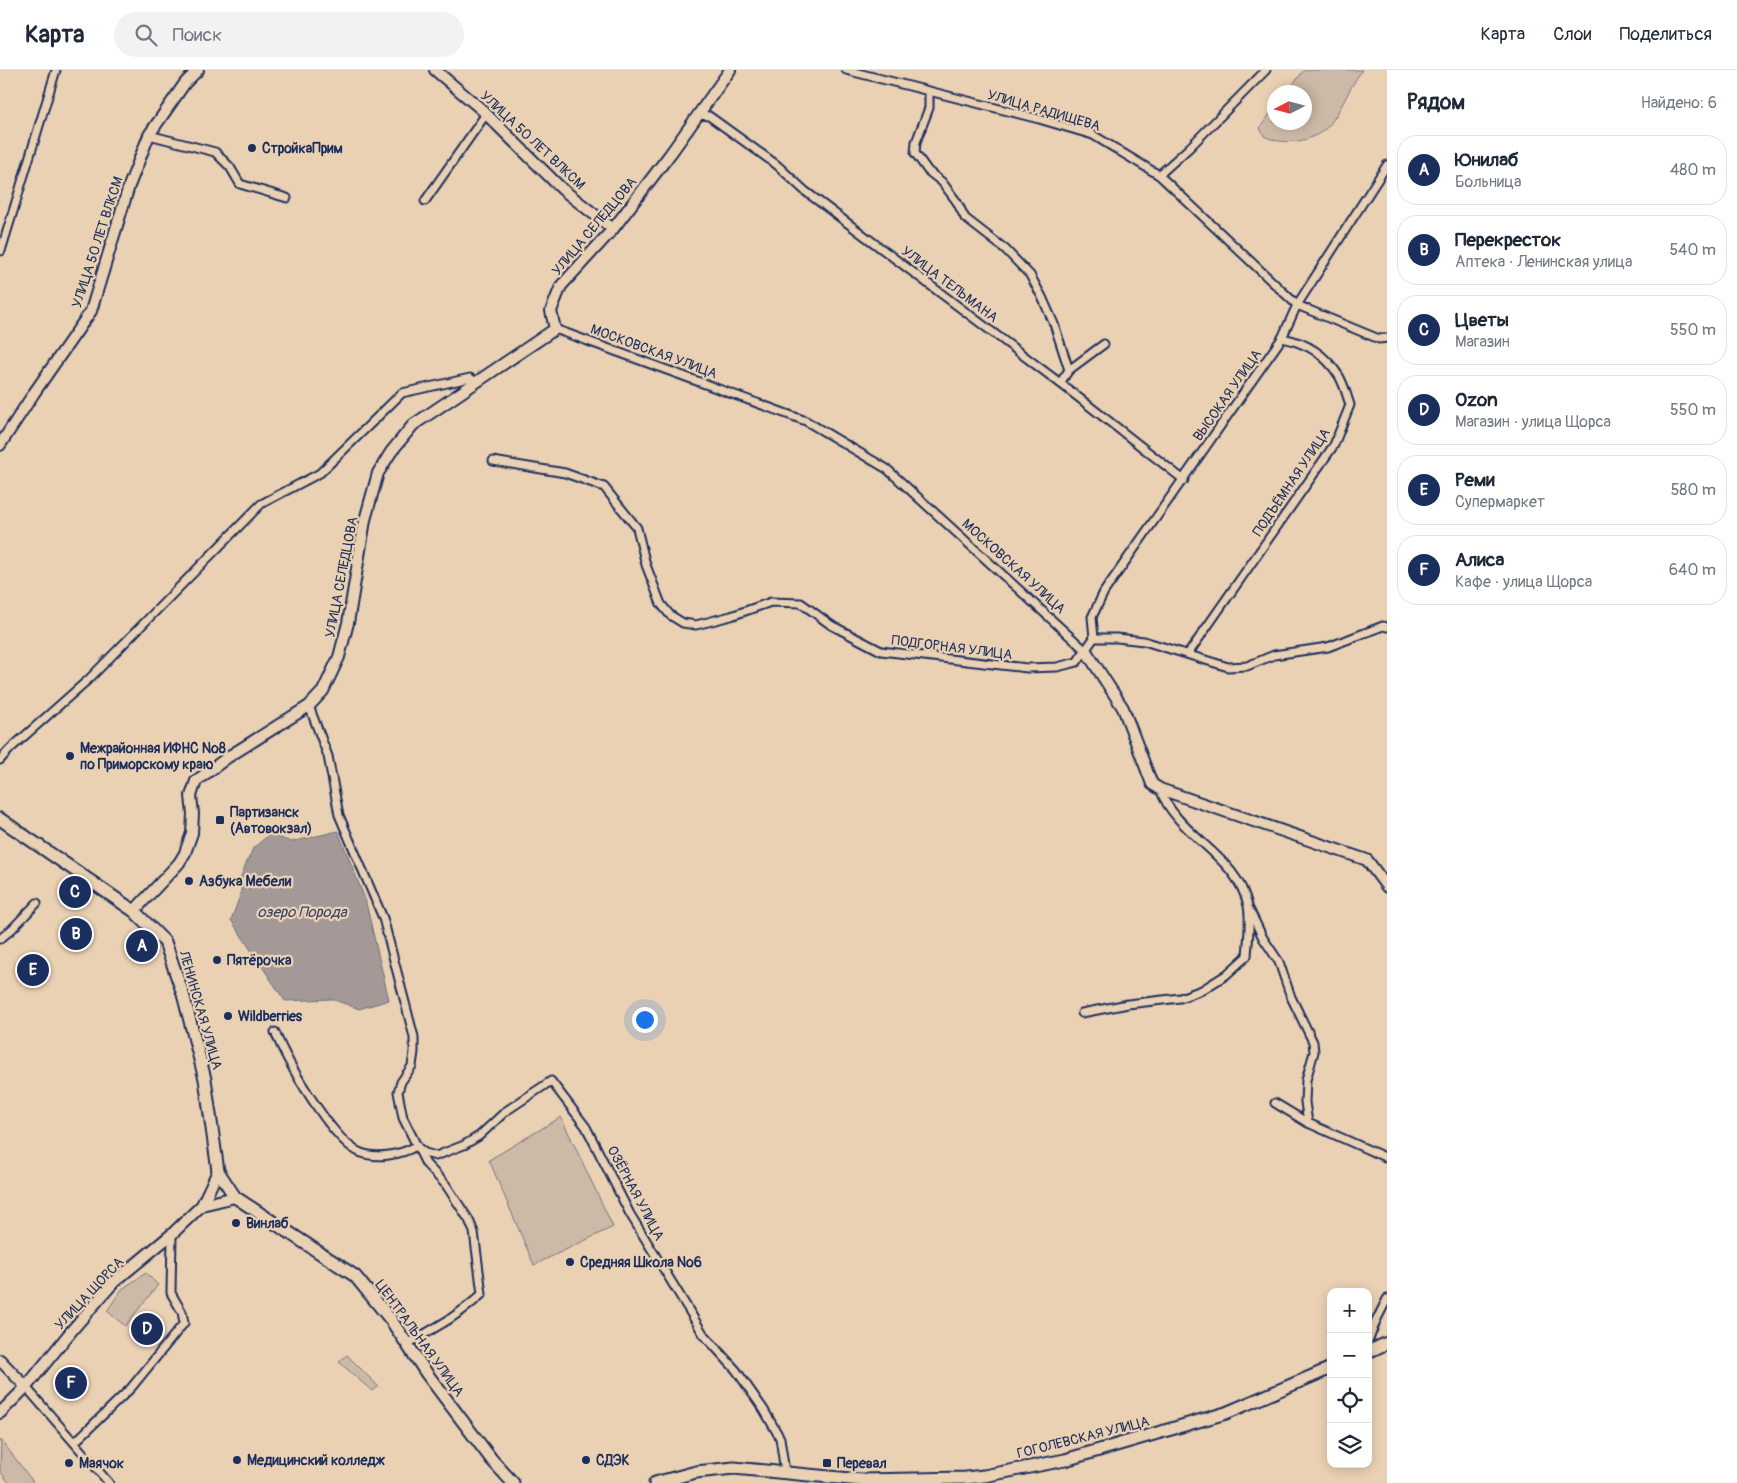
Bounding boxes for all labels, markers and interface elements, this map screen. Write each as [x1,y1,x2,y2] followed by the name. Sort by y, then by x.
[114,12,464,57] search box
[25,20,84,49] text: Карта
[132,21,160,49] icon: search
[172,23,222,47] text: Поиск
[1481,23,1525,46] text: Карта
[1553,23,1591,46] text: Слои
[1619,23,1712,46] text: Поделиться
[1267,85,1312,130] north arrow
[985,86,1102,135] street label: УЛИЦА РАДИЩЕВА
[477,87,589,193] street label: УЛИЦА 50 ЛЕТ ВЛКСМ
[1407,89,1465,116] text: Рядом
[1641,93,1717,113] text: Найдено: 6
[262,140,343,157] place label: СтройкаПрим
[246,142,258,154] marker: СтройкаПрим
[1455,148,1518,172] text: Юнилаб
[1419,160,1429,180] text: A
[1670,160,1716,180] text: 480 m
[1455,172,1522,192] text: Больница
[68,174,127,310] street label: УЛИЦА 50 ЛЕТ ВЛКСМ
[548,174,640,279] street label: УЛИЦА СЕЛЕДЦОВА
[1455,228,1561,252] text: Перекресток
[1419,240,1429,260] text: B
[1669,240,1716,260] text: 540 m
[898,243,1001,326] street label: УЛИЦА ТЕЛЬМАНА
[1455,252,1632,272] text: Аптека · Ленинская улица
[1455,308,1509,332] text: Цветы
[1419,320,1429,340] text: C
[1670,320,1716,340] text: 550 m
[588,321,720,382] street label: МОСКОВСКАЯ УЛИЦА
[1455,332,1510,352] text: Магазин
[1189,346,1265,444] street label: ВЫСОКАЯ УЛИЦА
[1455,388,1498,412] text: Ozon
[1419,400,1429,420] text: D
[1670,400,1716,420] text: 550 m
[1455,412,1611,432] text: Магазин · улица Щорса
[1249,425,1334,540] street label: ПОДЪЁМНАЯ УЛИЦА
[1455,468,1495,492] text: Реми
[1420,480,1428,500] text: E
[1671,480,1716,500] text: 580 m
[1455,492,1545,512] text: Супермаркет
[321,515,362,639] street label: УЛИЦА СЕЛЕДЦОВА
[958,515,1069,617] street label: МОСКОВСКАЯ УЛИЦА
[1455,548,1504,572] text: Алиса
[1419,560,1429,580] text: F
[1669,560,1716,580] text: 640 m
[1455,572,1592,592] text: Кафе · улица Щорса
[891,632,1013,663] street label: ПОДГОРНАЯ УЛИЦА
[80,740,226,773] place label: Межрайонная ИФНС №8 по Приморскому краю
[64,750,76,762] marker: Межрайонная ИФНС №8 по Приморскому краю
[230,804,312,837] place label: Партизанск (Автовокзал)
[214,814,226,826] marker: Партизанск (Автовокзал)
[59,873,91,911] pin: C
[199,873,292,890] place label: Азбука Мебели
[183,875,195,887] marker: Азбука Мебели
[257,903,348,922] water label: озеро Порода
[60,915,92,953] pin: B
[126,927,158,965] pin: A
[175,948,226,1072] street label: ЛЕНИНСКАЯ УЛИЦА
[17,951,49,989] pin: E
[227,952,292,969] place label: Пятёрочка
[211,954,223,966] marker: Пятёрочка
[632,1007,658,1033] your location
[238,1008,303,1025] place label: Wildberries
[222,1010,234,1022] marker: Wildberries
[603,1143,668,1244] street label: ОЗЁРНАЯ УЛИЦА
[246,1215,289,1232] place label: Винлаб
[230,1217,242,1229] marker: Винлаб
[51,1253,127,1333] street label: УЛИЦА ЩОРСА
[580,1254,702,1271] place label: Средняя Школа №6
[564,1256,576,1268] marker: Средняя Школа №6
[372,1277,468,1400] street label: ЦЕНТРАЛЬНАЯ УЛИЦА
[1327,1288,1372,1468] map controls
[1327,1288,1372,1333] button: +
[131,1310,163,1348] pin: D
[1327,1333,1372,1378] button: −
[55,1364,87,1402] pin: F
[1327,1378,1372,1423] button: locate
[1015,1413,1151,1462] street label: ГОГОЛЕВСКАЯ УЛИЦА
[1327,1423,1372,1468] button: layers
[247,1452,386,1469] place label: Медицинский колледж
[596,1452,630,1469] place label: СДЭК
[231,1454,243,1466] marker: Медицинский колледж
[580,1454,592,1466] marker: СДЭК
[79,1455,124,1472] place label: Маячок
[837,1455,887,1472] place label: Перевал
[63,1457,75,1469] marker: Маячок
[821,1457,833,1469] marker: Перевал

